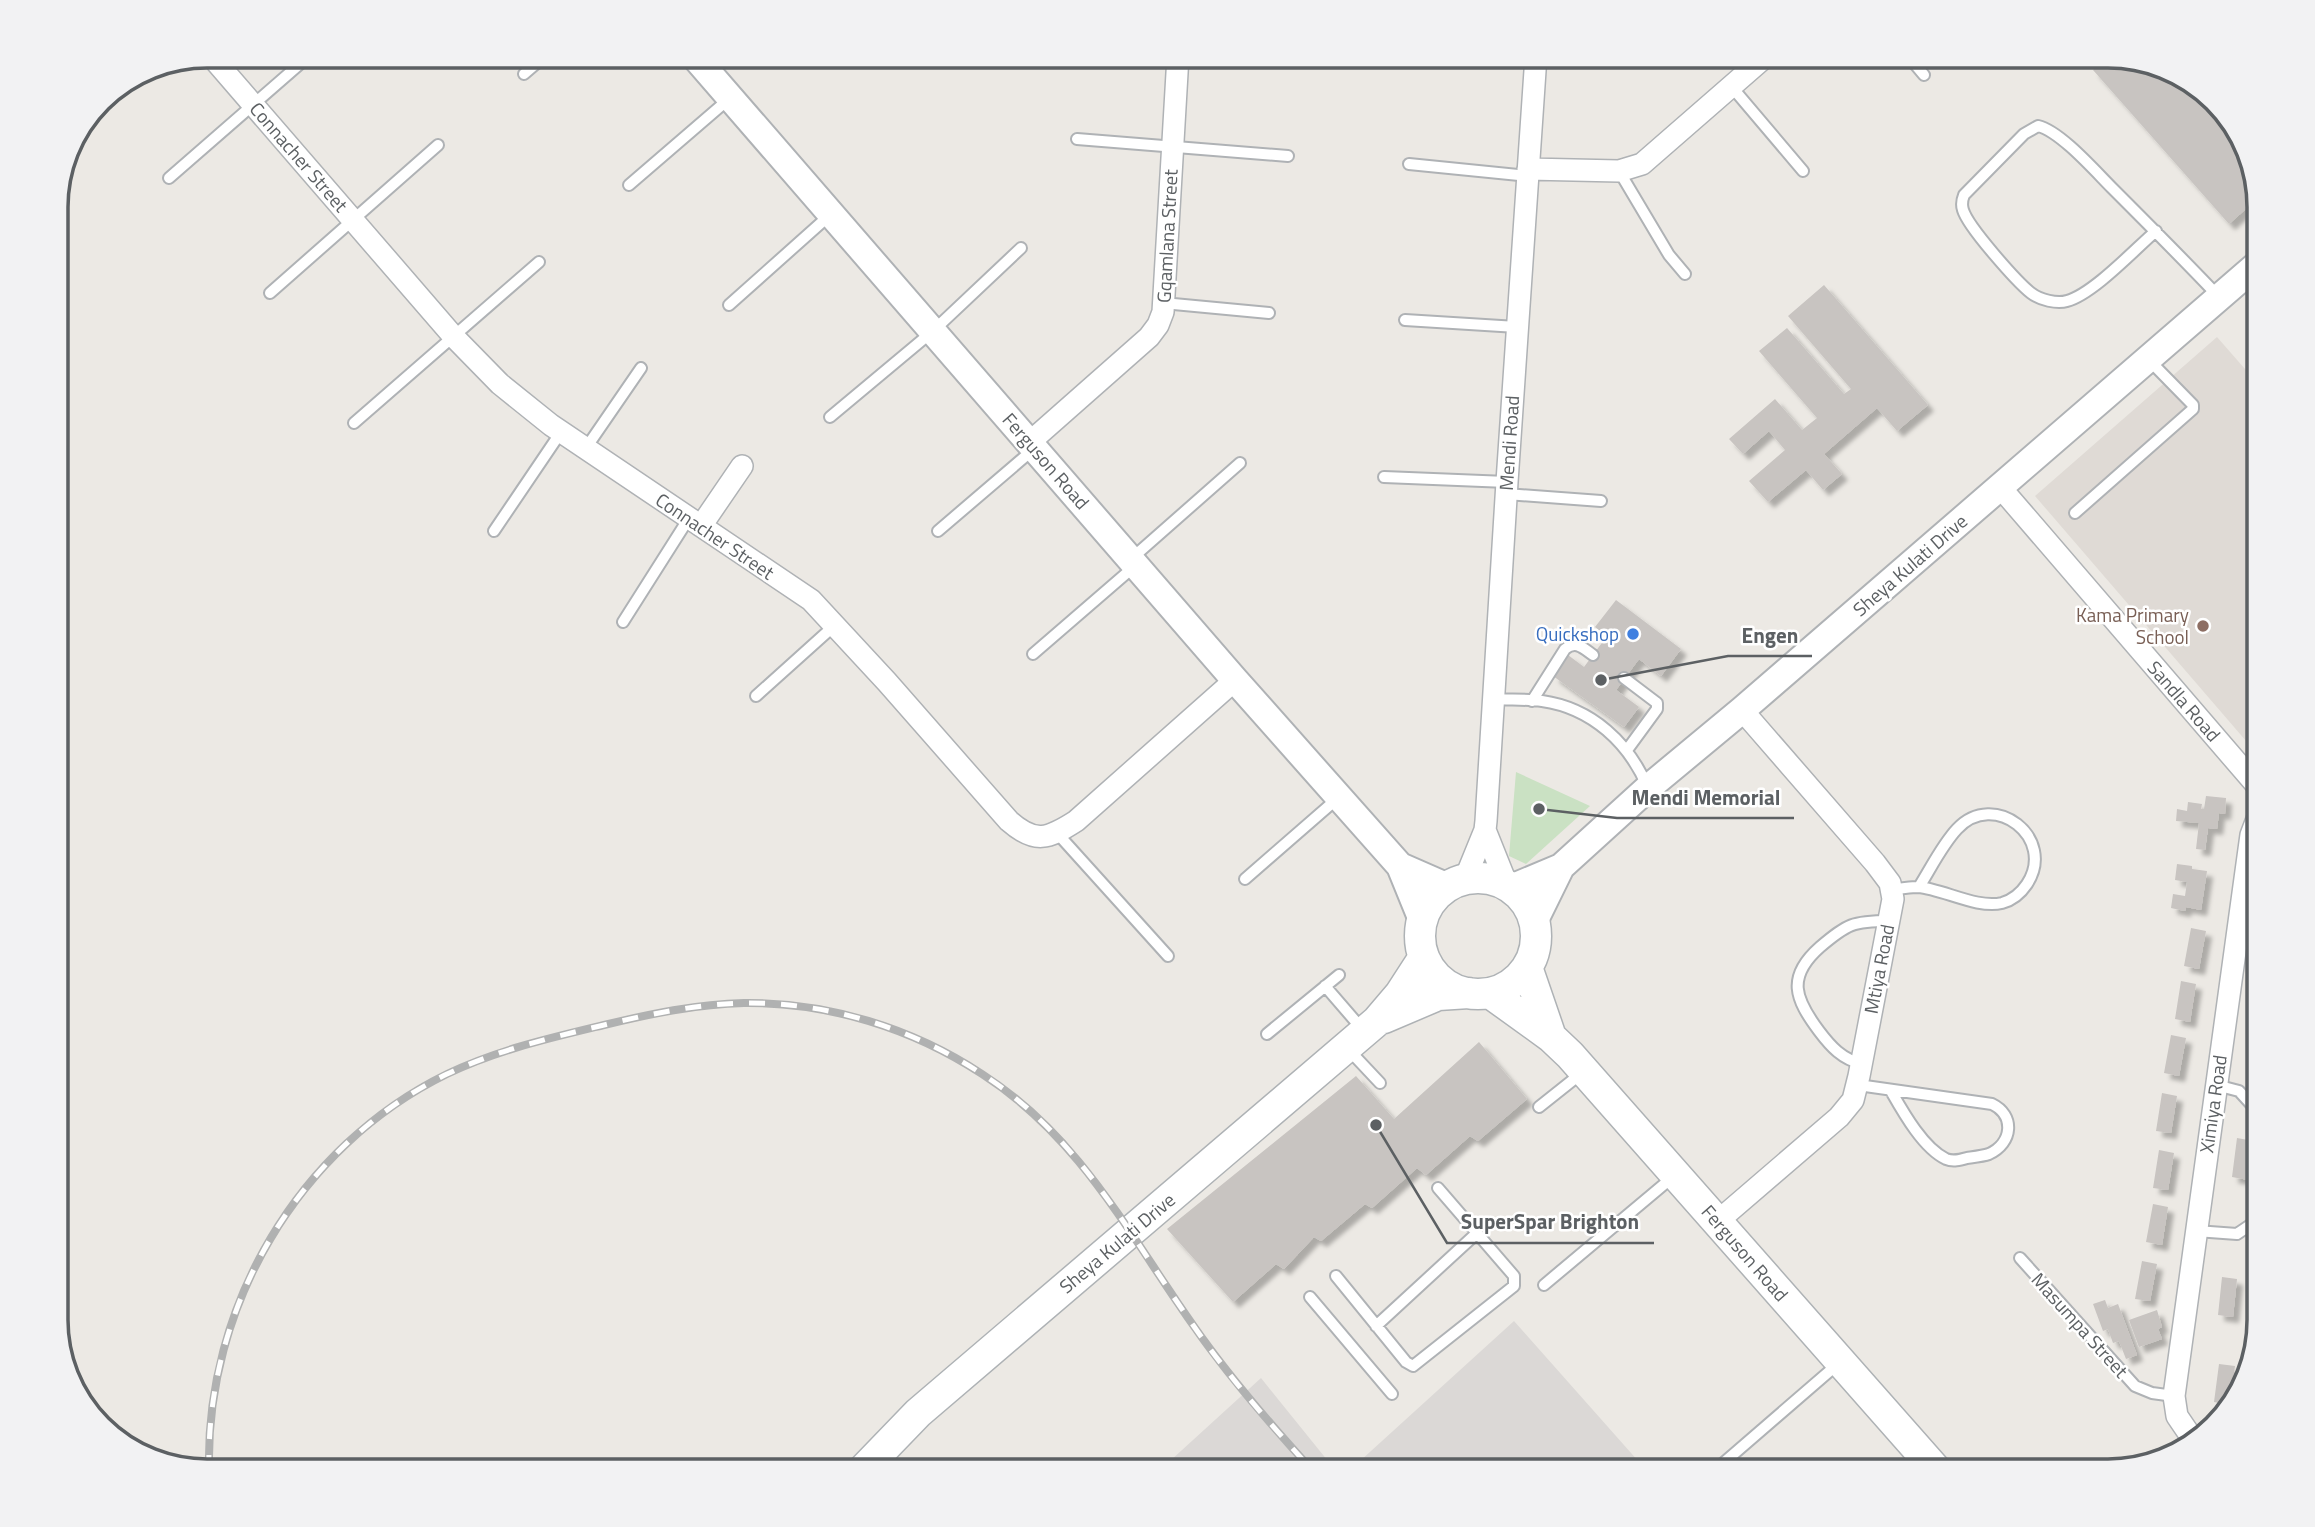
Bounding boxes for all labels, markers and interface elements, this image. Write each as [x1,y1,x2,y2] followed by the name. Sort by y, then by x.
[243,95,356,218] street label: Connacher Street
[1149,168,1185,304] street label: Gqamlana Street
[1491,394,1526,491] street label: Mendi Road
[996,406,1097,515] street label: Ferguson Road
[650,485,781,586] street label: Connacher Street
[1846,507,1973,623] street label: Sheya Kulati Drive
[2076,600,2189,651] place label: Kama Primary School
[1728,614,1812,656] callout: Engen
[2195,618,2211,634] marker: Kama Primary School
[1536,619,1619,648] place label: Quickshop
[1742,619,1798,651] text: Engen
[1625,626,1641,642] marker: Quickshop
[2141,654,2228,748] street label: Sandla Road
[1617,776,1794,818] callout: Mendi Memorial
[1632,781,1780,813] text: Mendi Memorial
[1856,922,1901,1016] street label: Mtiya Road
[2191,1053,2234,1155] street label: Ximiya Road
[1052,1185,1181,1300] street label: Sheya Kulati Drive
[1695,1198,1796,1307] street label: Ferguson Road
[1447,1201,1654,1243] callout: SuperSpar Brighton
[1461,1205,1639,1237] text: SuperSpar Brighton
[2025,1266,2136,1384] street label: Masumpa Street

